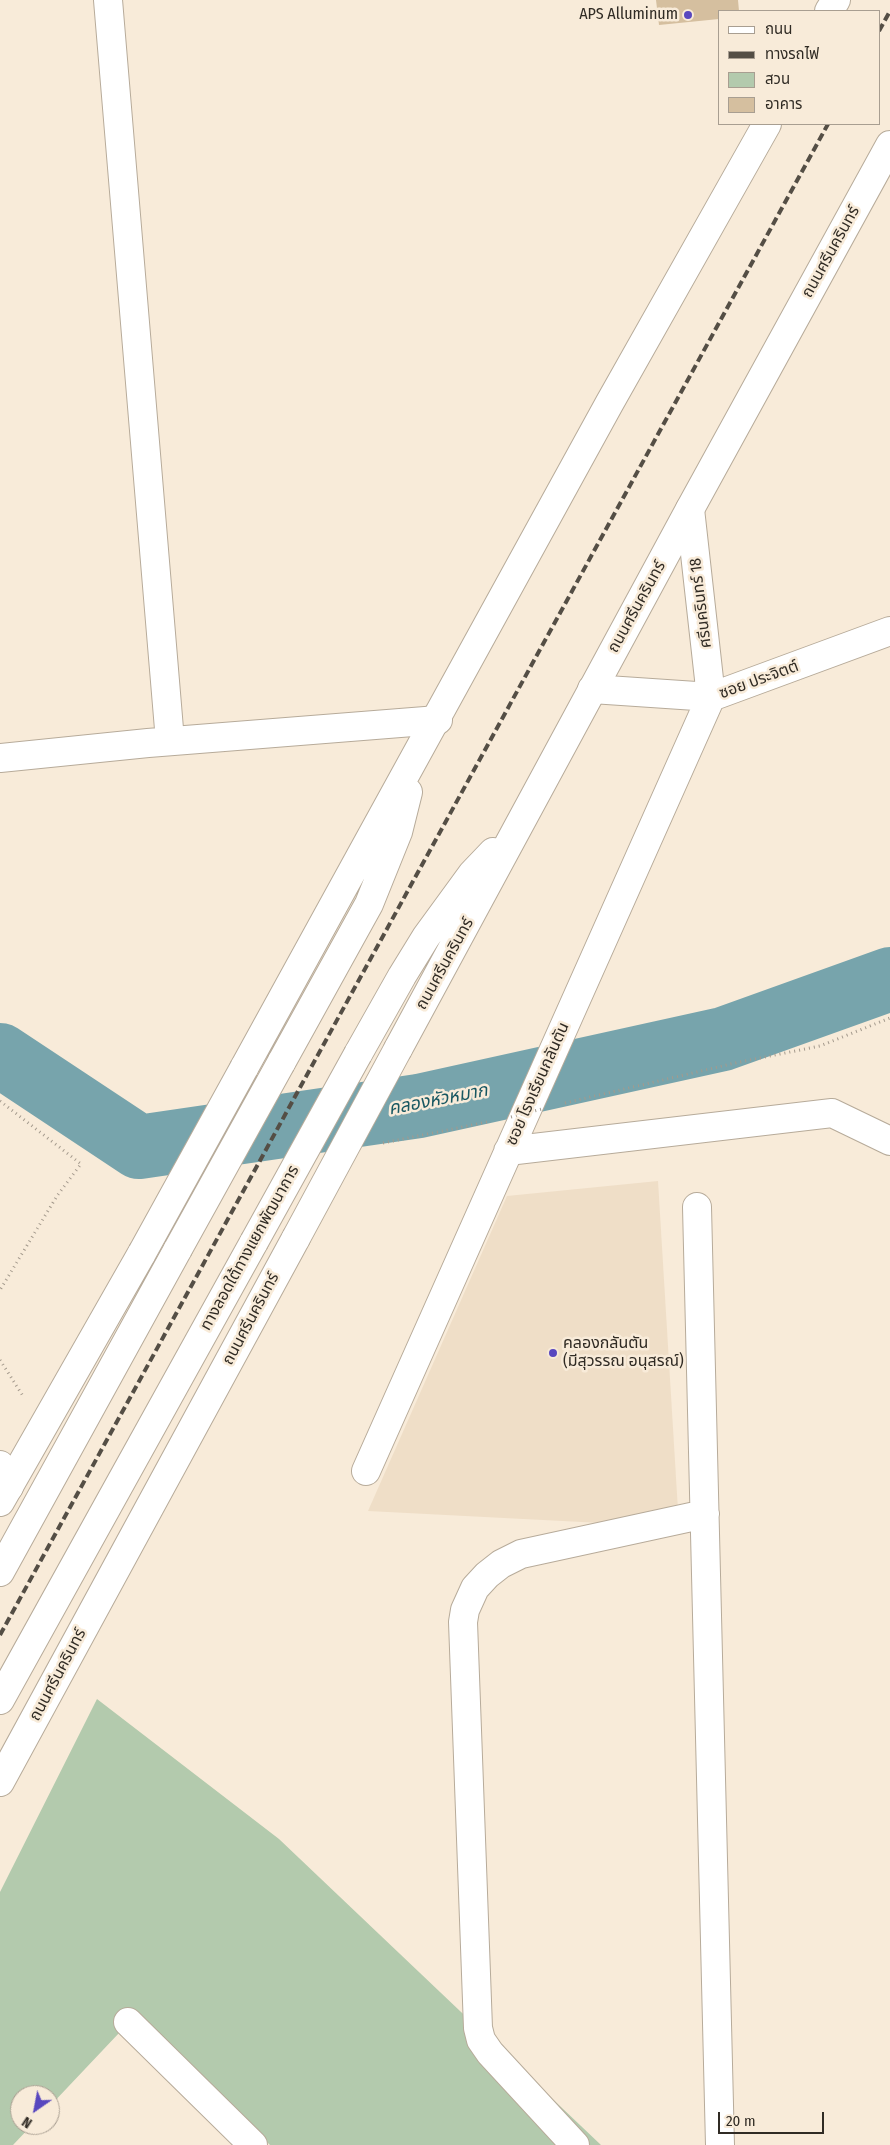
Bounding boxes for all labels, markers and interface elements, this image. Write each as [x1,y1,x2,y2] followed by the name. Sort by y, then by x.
[579,5,678,25] place label: APS Alluminum
[682,9,694,21] marker: APS Alluminum
[718,10,880,125] legend
[765,20,792,38] text: ถนน
[765,45,819,63] text: ทางรถไฟ
[765,70,790,88] text: สวน
[765,95,802,113] text: อาคาร
[798,203,864,301] street label: ถนนศรีนครินทร์
[686,557,716,649] street label: ศรีนครินทร์ 18
[604,558,670,656] street label: ถนนศรีนครินทร์
[717,657,801,703] street label: ซอย ประจิตต์
[412,915,478,1013] street label: ถนนศรีนครินทร์
[502,1019,574,1149] street label: ซอย โรงเรียนกลันตัน
[387,1080,489,1120] water label: คลองหัวหมาก
[197,1162,303,1334] street label: ทางลอดใต้ทางแยกพัฒนาการ
[219,1270,283,1368] street label: ถนนศรีนครินทร์
[563,1334,684,1372] place label: คลองกลันตัน (มีสุวรรณ อนุสรณ์)
[547,1347,559,1359] marker: คลองกลันตัน (มีสุวรรณ อนุสรณ์)
[26,1626,90,1724] street label: ถนนศรีนครินทร์
[10,2085,60,2135] north arrow
[720,2102,826,2134] scale bar
[726,2112,756,2130] text: 20 m
[19,2113,35,2132] text: N

